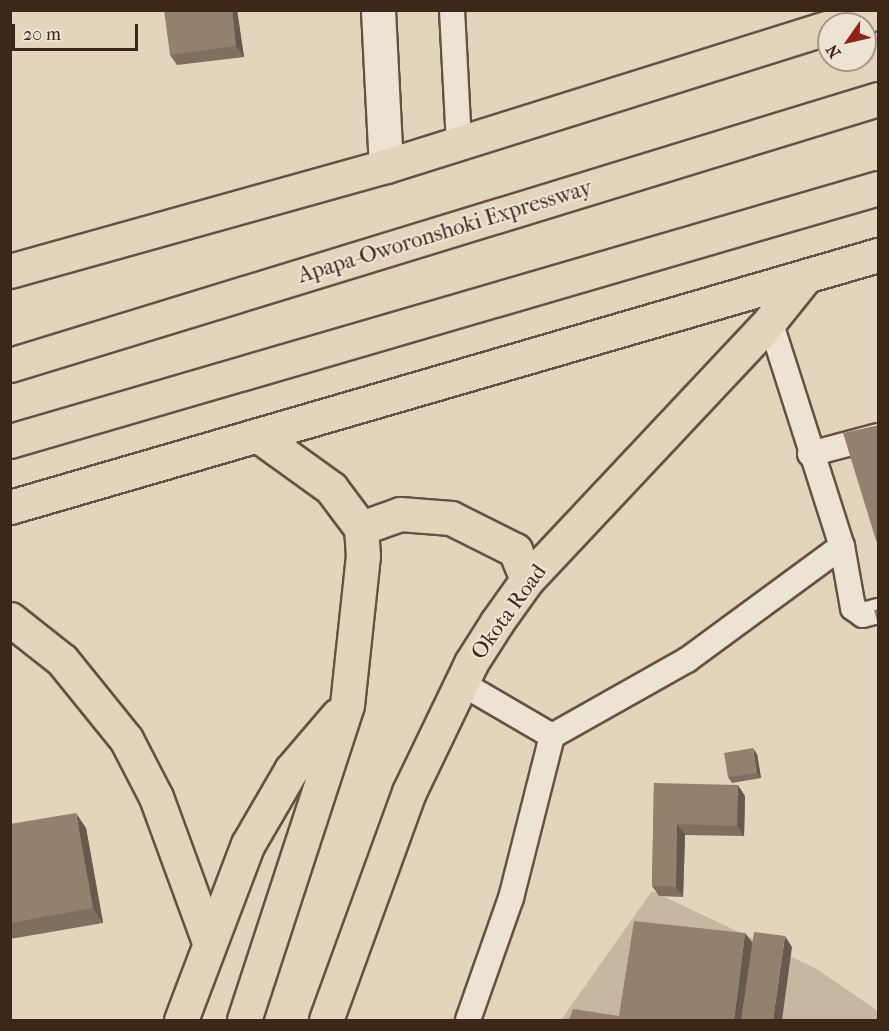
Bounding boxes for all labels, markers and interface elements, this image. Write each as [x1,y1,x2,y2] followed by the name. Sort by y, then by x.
[15,12,141,50] scale bar
[817,12,877,72] north arrow
[23,24,61,45] text: 20 m
[822,41,845,62] text: N
[295,175,595,289] street label: Apapa-Oworonshoki Expressway
[466,559,552,665] street label: Okota Road

